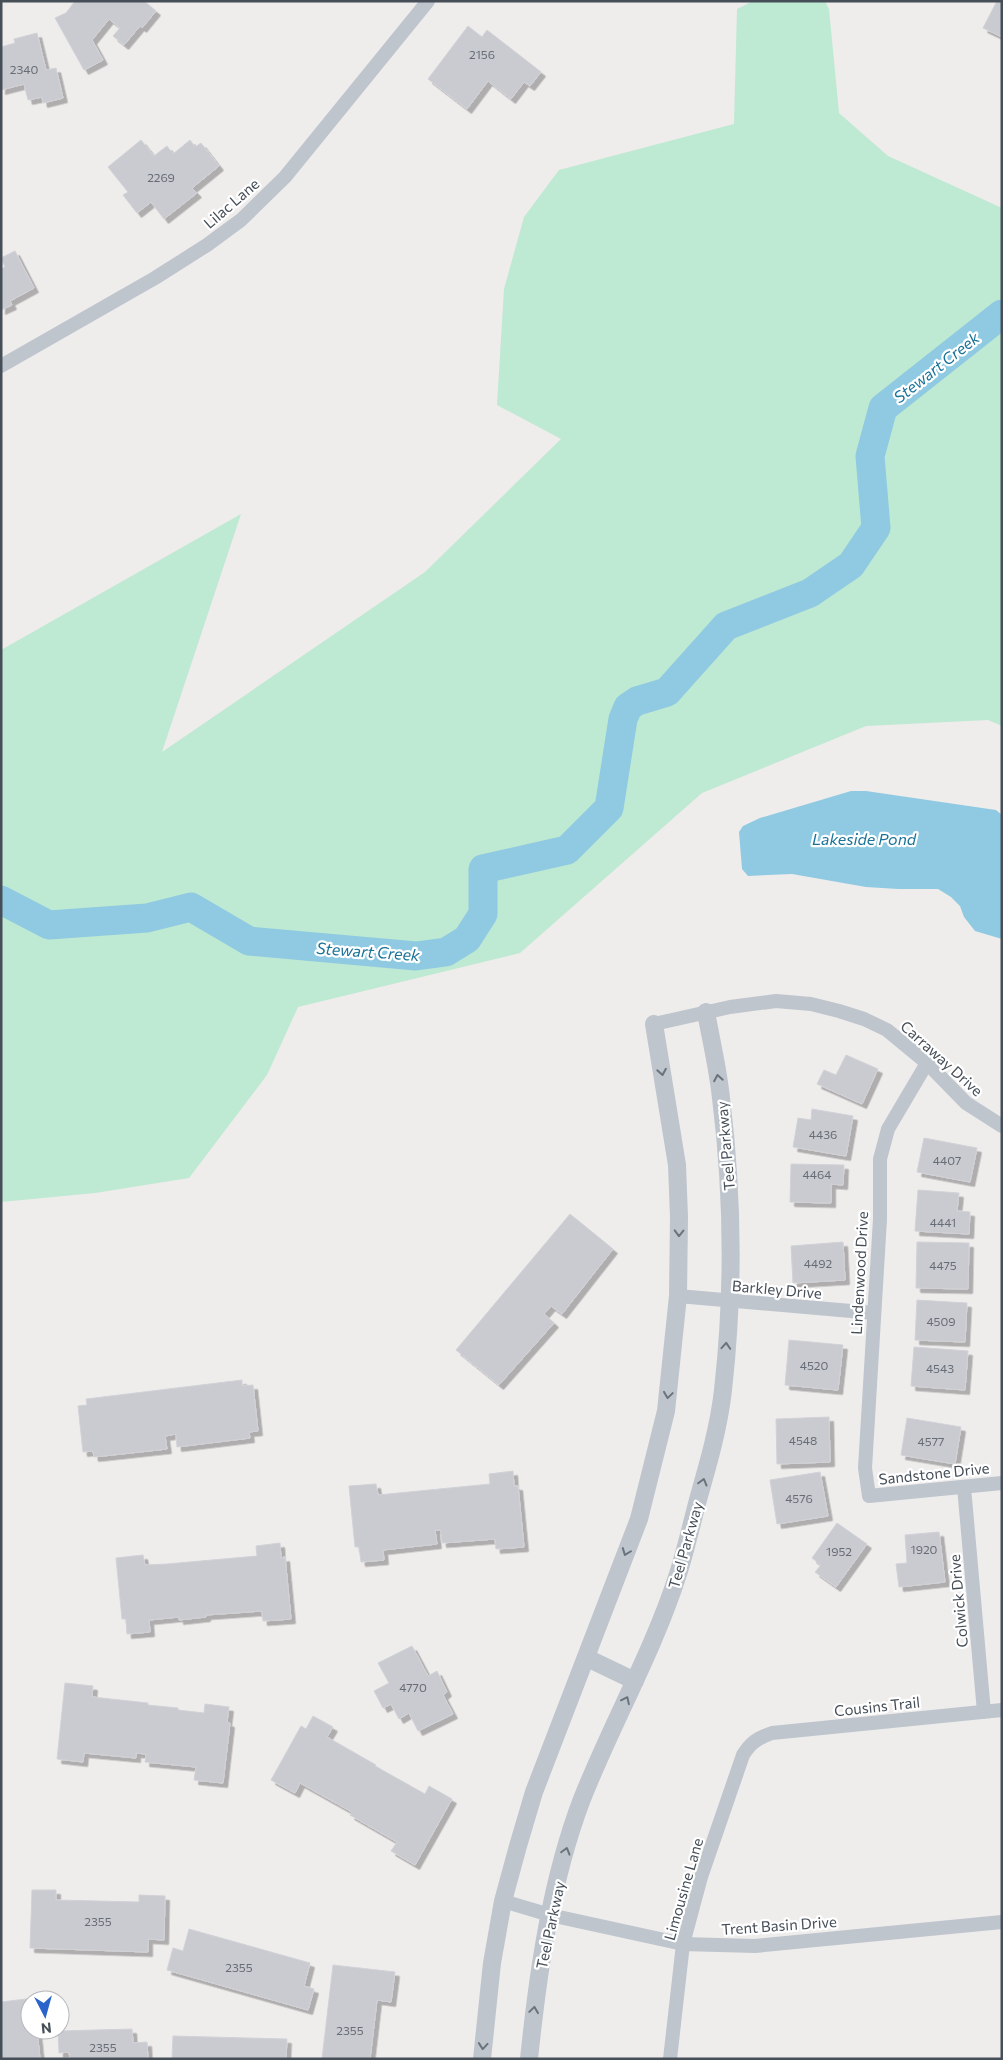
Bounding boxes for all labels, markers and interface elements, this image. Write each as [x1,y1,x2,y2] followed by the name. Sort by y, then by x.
[469,47,495,61] house number: 2156
[10,62,38,76] house number: 2340
[147,170,175,184] house number: 2269
[200,174,262,232] street label: Lilac Lane
[889,327,983,406] water label: Stewart Creek
[812,829,917,848] water label: Lakeside Pond
[316,938,421,964] water label: Stewart Creek
[897,1017,987,1100] street label: Carraway Drive
[657,1068,667,1077] one-way arrow
[713,1073,724,1082] one-way arrow
[712,1100,738,1191] street label: Teel Parkway
[809,1127,837,1141] house number: 4436
[933,1153,961,1167] house number: 4407
[803,1167,831,1181] house number: 4464
[847,1211,871,1335] street label: Lindenwood Drive
[930,1215,956,1229] house number: 4441
[674,1230,684,1238] one-way arrow
[804,1256,832,1270] house number: 4492
[929,1258,957,1272] house number: 4475
[731,1276,823,1302] street label: Barkley Drive
[926,1314,956,1328] house number: 4509
[720,1342,731,1350] one-way arrow
[800,1358,828,1372] house number: 4520
[926,1361,954,1375] house number: 4543
[663,1392,674,1400] one-way arrow
[789,1433,817,1447] house number: 4548
[918,1434,944,1448] house number: 4577
[878,1458,990,1488] street label: Sandstone Drive
[697,1477,708,1486] one-way arrow
[785,1491,813,1505] house number: 4576
[664,1499,706,1591] street label: Teel Parkway
[911,1542,938,1556] house number: 1920
[826,1544,852,1558] house number: 1952
[622,1547,632,1556] one-way arrow
[945,1554,971,1648] street label: Colwick Drive
[399,1680,427,1694] house number: 4770
[833,1693,921,1719] street label: Cousins Trail
[620,1696,630,1705] one-way arrow
[660,1836,706,1942] street label: Limousine Lane
[561,1848,571,1856] one-way arrow
[532,1879,568,1971] street label: Teel Parkway
[721,1912,837,1938] street label: Trent Basin Drive
[84,1914,112,1928] house number: 2355
[225,1960,253,1974] house number: 2355
[20,1990,70,2040] north arrow
[528,2006,539,2014] one-way arrow
[40,2019,53,2037] text: N
[336,2023,364,2037] house number: 2355
[89,2040,117,2054] house number: 2355
[478,2042,489,2050] one-way arrow

